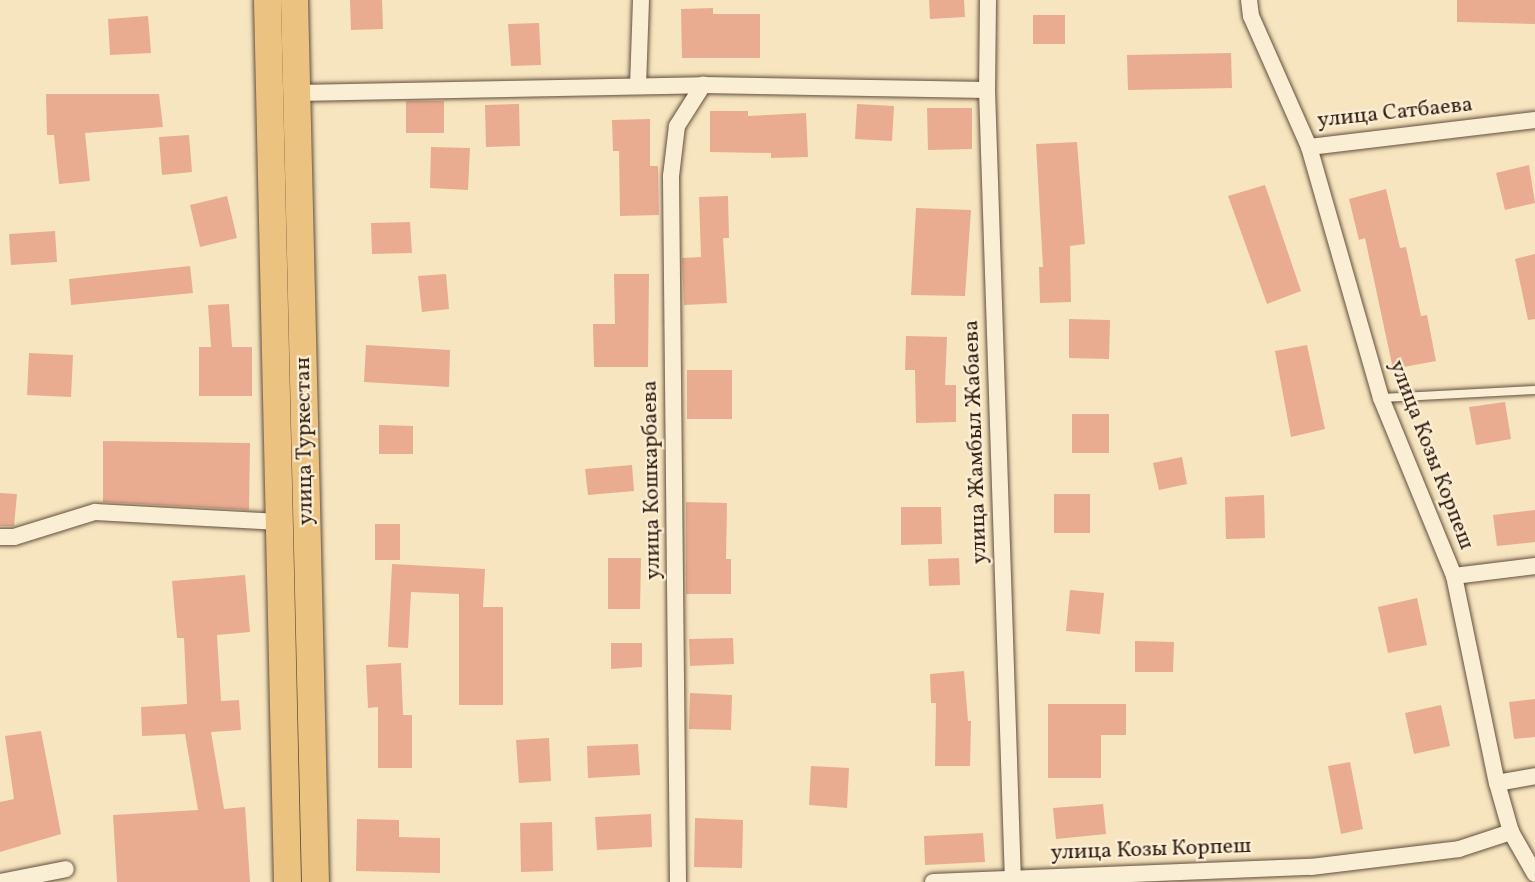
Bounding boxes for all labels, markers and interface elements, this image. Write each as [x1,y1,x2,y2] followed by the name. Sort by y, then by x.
[1316,92,1474,134] street label: улица Сатбаева
[959,320,993,564] street label: улица Жамбыл Жабаева
[290,356,320,526] street label: улица Туркестан
[1383,357,1479,553] street label: улица Козы Корпеш
[637,380,667,580] street label: улица Кошкарбаева
[1050,833,1252,867] street label: улица Козы Корпеш

